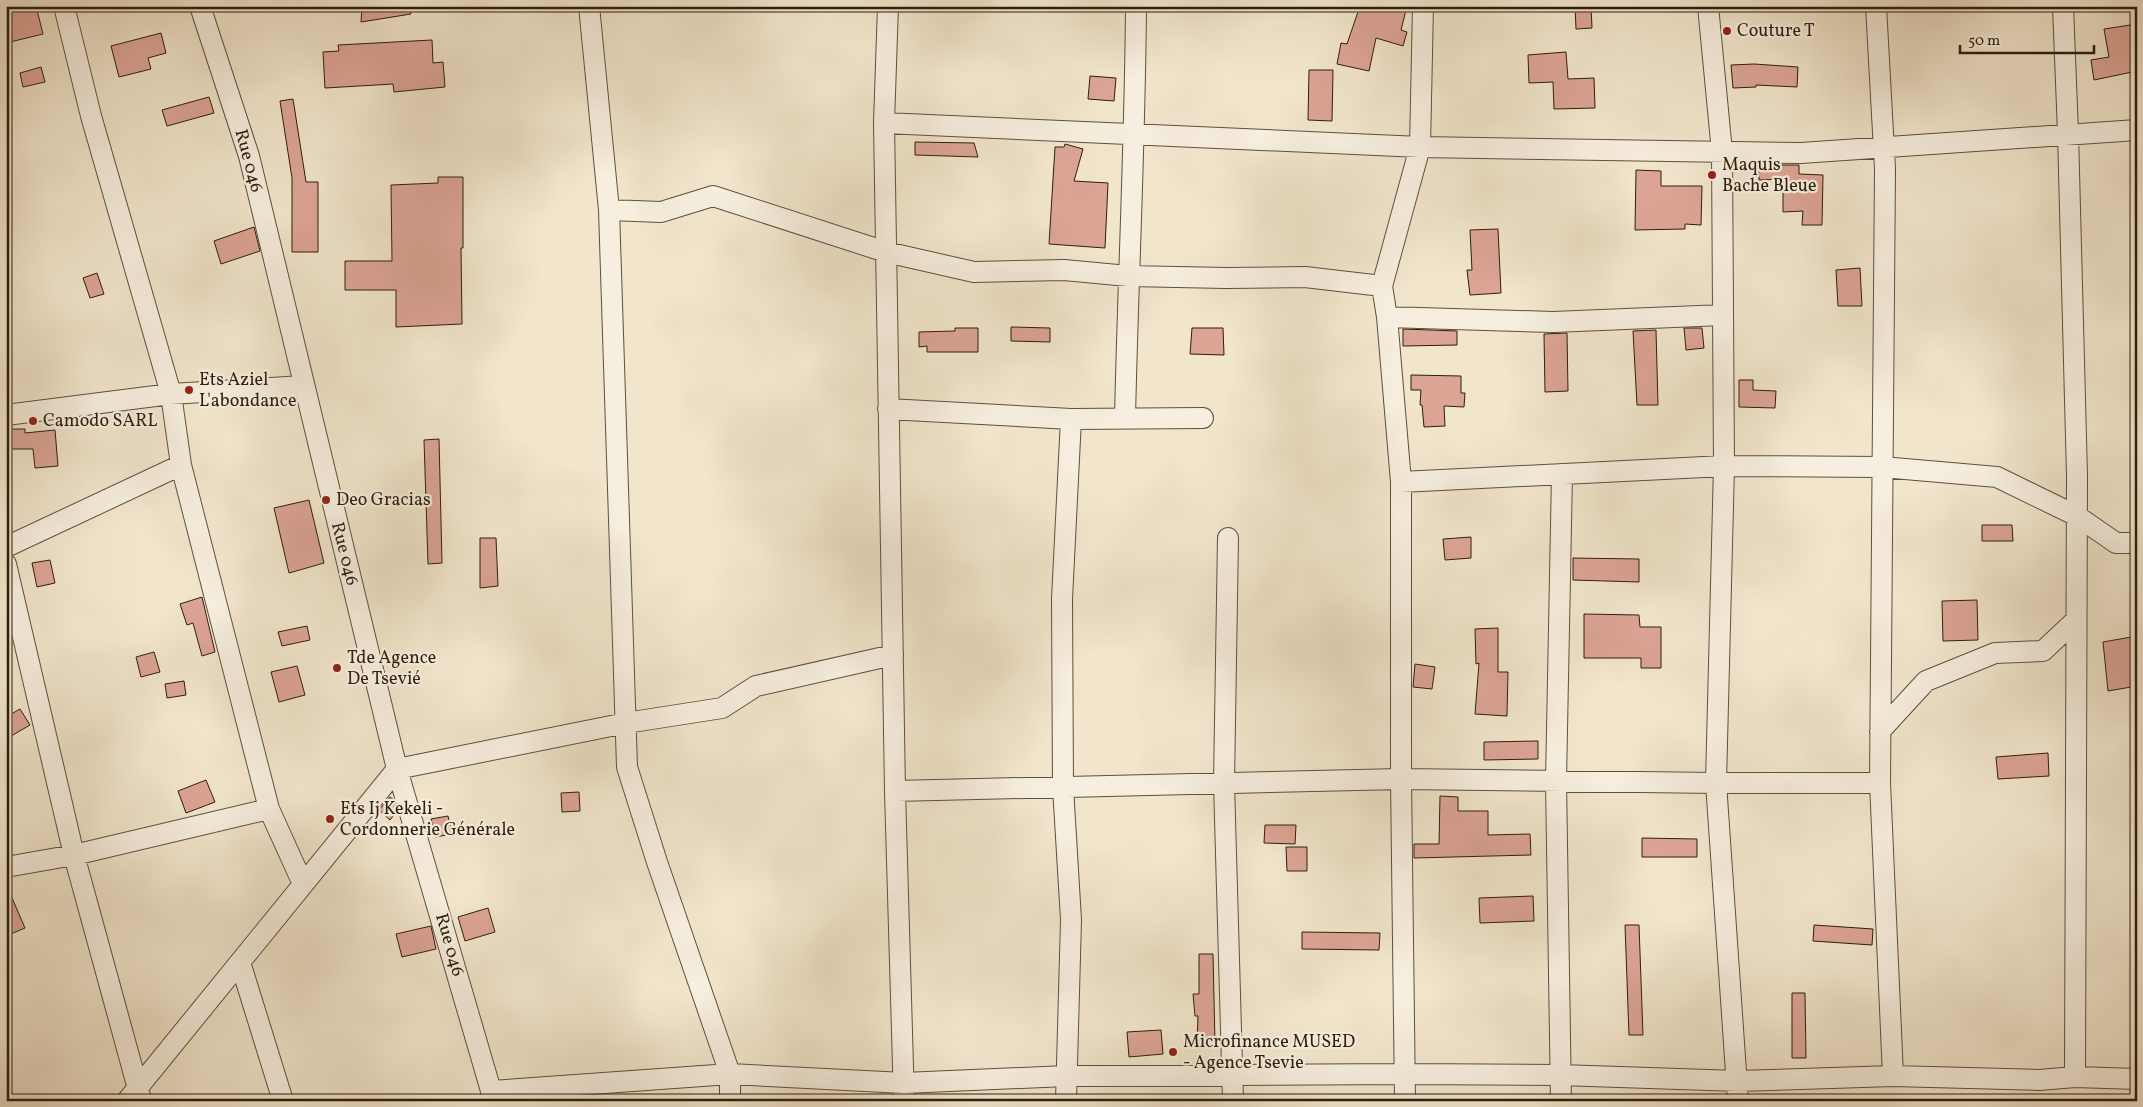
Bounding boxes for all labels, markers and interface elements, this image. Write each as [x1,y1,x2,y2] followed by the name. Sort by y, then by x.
[1737,19,1815,44] place label: Couture T
[1960,22,2094,54] scale bar
[1721,25,1733,37] marker: Couture T
[1968,31,2000,52] text: 50 m
[228,127,268,195] street label: Rue 046
[1722,153,1816,199] place label: Maquis Bache Bleue
[1706,169,1718,181] marker: Maquis Bache Bleue
[199,368,296,414] place label: Ets Aziel L'abondance
[183,384,195,396] marker: Ets Aziel L'abondance
[43,409,158,434] place label: Camodo SARL
[27,415,39,427] marker: Camodo SARL
[336,488,431,513] place label: Deo Gracias
[320,494,332,506] marker: Deo Gracias
[324,520,364,588] street label: Rue 046
[347,646,436,692] place label: Tde Agence De Tsevié
[331,662,343,674] marker: Tde Agence De Tsevié
[340,797,515,843] place label: Ets Ij Kekeli - Cordonnerie Générale
[324,813,336,825] marker: Ets Ij Kekeli - Cordonnerie Générale
[428,910,470,980] street label: Rue 046
[1183,1030,1355,1076] place label: Microfinance MUSED - Agence Tsevie
[1167,1046,1179,1058] marker: Microfinance MUSED - Agence Tsevie

